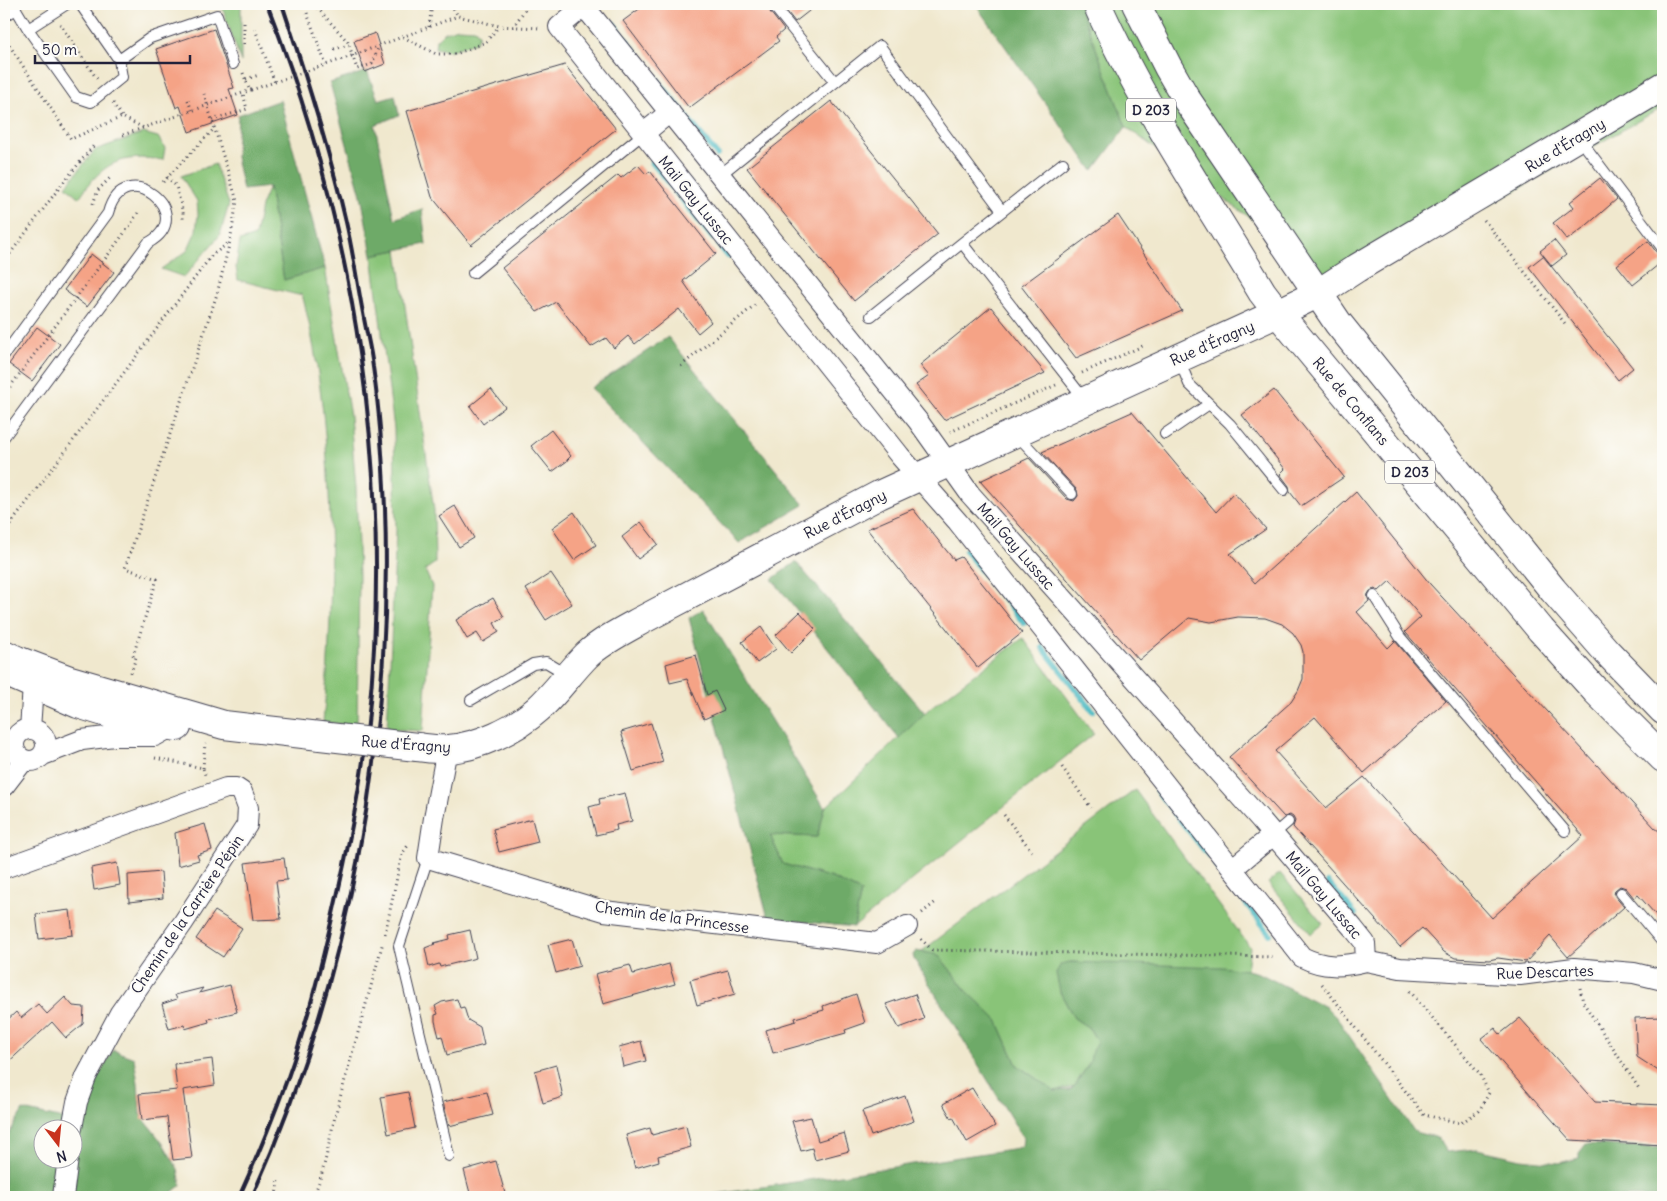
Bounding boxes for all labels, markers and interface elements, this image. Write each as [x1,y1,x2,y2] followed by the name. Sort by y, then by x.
[35,32,190,64] scale bar
[42,40,77,59] text: 50 m
[1126,98,1176,122] road number: D 203
[1521,114,1609,176] street label: Rue d'Éragny
[654,152,738,249] street label: Mail Gay Lussac
[1167,316,1257,370] street label: Rue d'Éragny
[1309,353,1394,449] street label: Rue de Conflans
[1385,461,1435,484] road number: D 203
[801,485,889,543] street label: Rue d'Éragny
[973,499,1059,594] street label: Mail Gay Lussac
[360,731,452,757] street label: Rue d'Éragny
[127,831,248,997] street label: Chemin de la Carrière Pépin
[1282,847,1366,943] street label: Mail Gay Lussac
[594,897,750,937] street label: Chemin de la Princesse
[1496,961,1594,983] street label: Rue Descartes
[32,1118,82,1168] north arrow
[54,1147,69,1166] text: N

